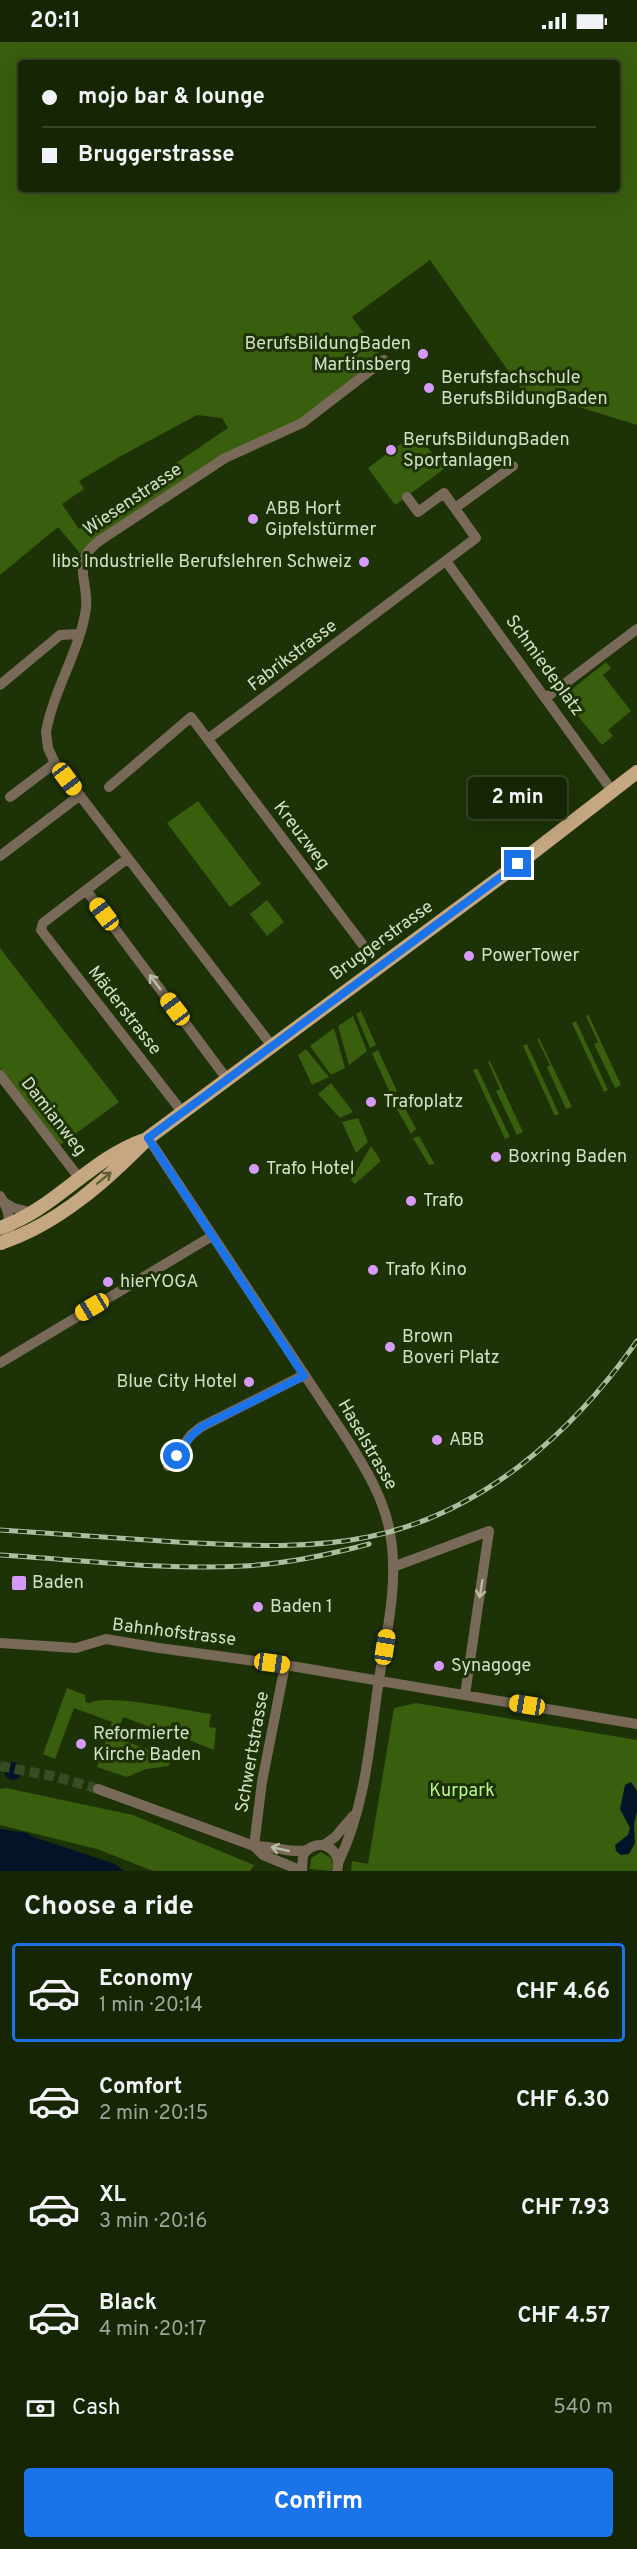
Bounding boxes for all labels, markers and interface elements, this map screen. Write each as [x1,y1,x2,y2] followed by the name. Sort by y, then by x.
[30,8,81,35] text: 20:11
[78,84,265,111] text: mojo bar & lounge
[78,142,235,169] text: Bruggerstrasse
[244,333,411,377] place label: BerufsBildungBaden Martinsberg
[416,347,430,361] marker: BerufsBildungBaden Martinsberg
[441,367,608,411] place label: Berufsfachschule BerufsBildungBaden
[422,381,436,395] marker: Berufsfachschule BerufsBildungBaden
[403,429,570,473] place label: BerufsBildungBaden Sportanlagen
[384,443,398,457] marker: BerufsBildungBaden Sportanlagen
[79,459,187,541] street label: Wiesenstrasse
[265,498,376,542] place label: ABB Hort Gipfelstürmer
[246,512,260,526] marker: ABB Hort Gipfelstürmer
[52,551,352,574] place label: libs Industrielle Berufslehren Schweiz
[357,555,371,569] marker: libs Industrielle Berufslehren Schweiz
[500,611,588,721] street label: Schmiedeplatz
[244,615,342,697] street label: Fabrikstrasse
[49,759,85,799] car
[468,777,568,819] callout: 2 min
[491,785,544,811] text: 2 min
[268,797,334,875] street label: Kreuzweg
[504,850,531,877] route end
[86,894,122,934] car
[326,896,438,986] street label: Bruggerstrasse
[481,945,580,968] place label: PowerTower
[462,949,476,963] marker: PowerTower
[82,962,166,1060] street label: Mäderstrasse
[149,974,161,990] one-way arrow
[157,989,193,1029] car
[15,1073,91,1161] street label: Damianweg
[383,1091,463,1114] place label: Trafoplatz
[364,1095,378,1109] marker: Trafoplatz
[508,1146,627,1169] place label: Boxring Baden
[489,1150,503,1164] marker: Boxring Baden
[266,1158,354,1181] place label: Trafo Hotel
[247,1162,261,1176] marker: Trafo Hotel
[96,1171,111,1185] one-way arrow
[423,1190,464,1213] place label: Trafo
[404,1194,418,1208] marker: Trafo
[385,1259,467,1282] place label: Trafo Kino
[366,1263,380,1277] marker: Trafo Kino
[120,1271,199,1294] place label: hierYOGA
[101,1275,115,1289] marker: hierYOGA
[72,1290,112,1324] car
[402,1326,500,1370] place label: Brown Boveri Platz
[383,1340,397,1354] marker: Brown Boveri Platz
[117,1371,237,1394] place label: Blue City Hotel
[242,1375,256,1389] marker: Blue City Hotel
[332,1395,402,1495] street label: Haselstrasse
[449,1429,484,1452] place label: ABB
[430,1433,444,1447] marker: ABB
[163,1442,190,1469] route start
[32,1572,84,1595] place label: Baden
[10,1574,28,1592] marker: Baden
[476,1579,487,1598] one-way arrow
[270,1596,333,1619] place label: Baden 1
[251,1600,265,1614] marker: Baden 1
[111,1614,237,1652] street label: Bahnhofstrasse
[373,1628,397,1666] car
[253,1652,291,1674] car
[451,1655,531,1678] place label: Synagoge
[432,1659,446,1673] marker: Synagoge
[231,1690,275,1814] street label: Schwertstrasse
[508,1693,546,1717] car
[93,1723,201,1767] place label: Reformierte Kirche Baden
[74,1737,88,1751] marker: Reformierte Kirche Baden
[429,1780,495,1803] park label: Kurpark
[271,1842,290,1854] one-way arrow
[24,1890,194,1924] text: Choose a ride
[27,1966,81,2020] icon: car
[99,1966,193,1993] text: Economy
[516,1979,610,2006] text: CHF 4.66
[99,1993,203,2019] text: 1 min · 20:14
[27,2074,81,2128] icon: car
[99,2074,182,2101] text: Comfort
[516,2087,610,2114] text: CHF 6.30
[99,2101,208,2127] text: 2 min · 20:15
[27,2182,81,2236] icon: car
[99,2182,126,2209] text: XL
[521,2195,610,2222] text: CHF 7.93
[99,2209,207,2235] text: 3 min · 20:16
[27,2290,81,2344] icon: car
[99,2290,157,2317] text: Black
[518,2303,610,2330] text: CHF 4.57
[99,2317,206,2343] text: 4 min · 20:17
[24,2392,57,2425] icon: cash
[72,2395,121,2422] text: Cash
[553,2395,613,2421] text: 540 m
[24,2468,613,2537] button: Confirm

